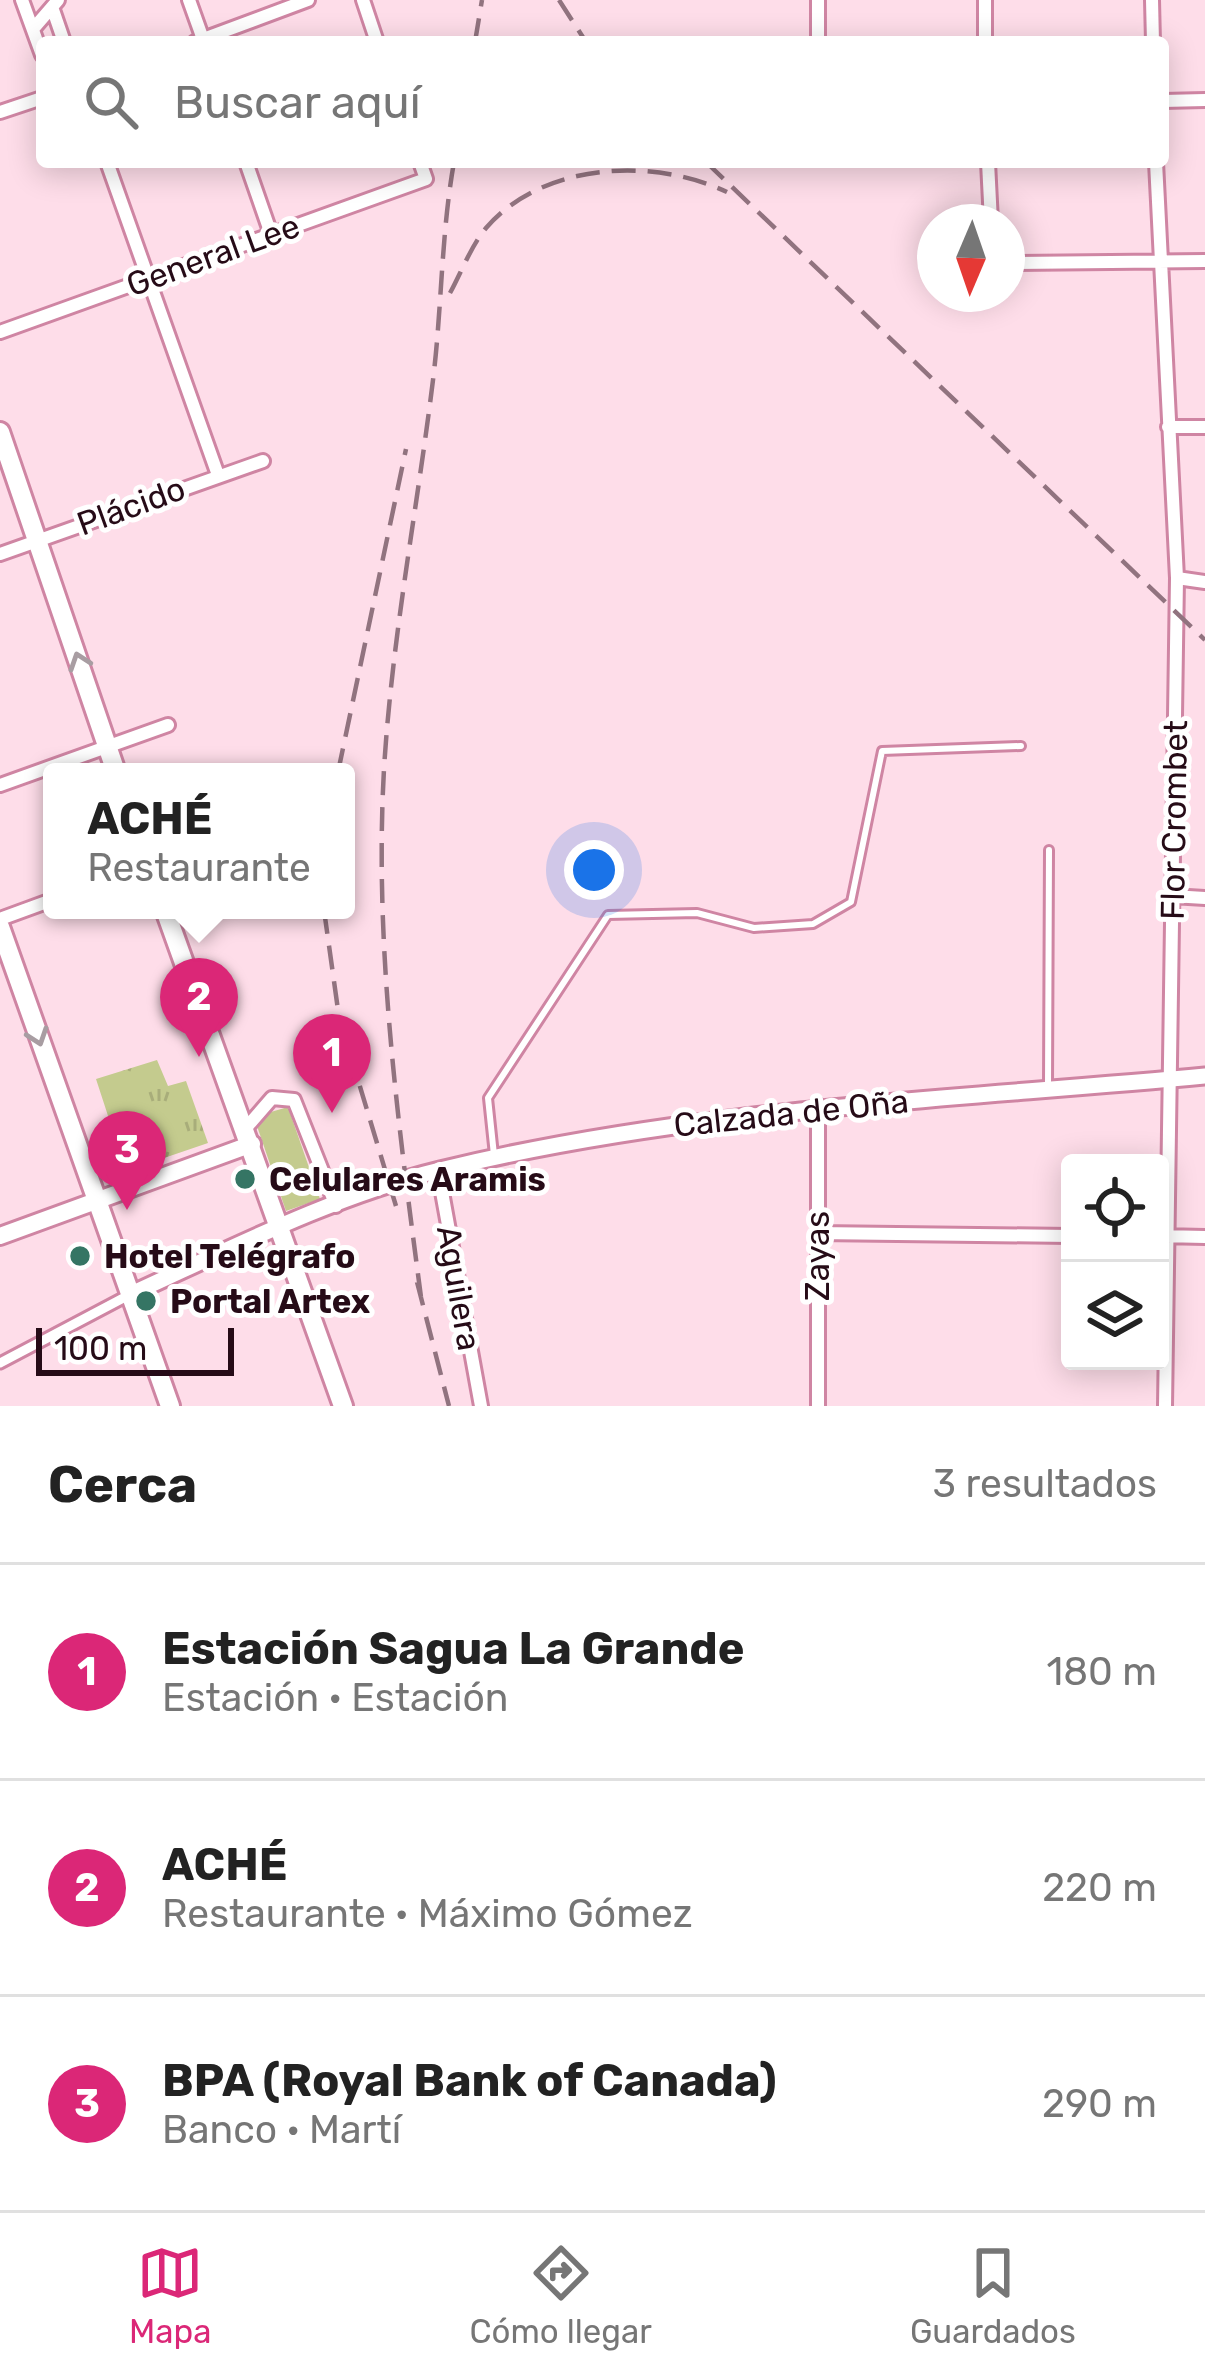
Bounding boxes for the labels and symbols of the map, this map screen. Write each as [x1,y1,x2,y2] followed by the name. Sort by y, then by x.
[917,204,1025,312] north arrow
[121,206,305,304] street label: General Lee
[72,468,190,544] street label: Plácido
[68,651,93,672] one-way arrow
[1153,720,1195,920] street label: Flor Crombet
[564,840,624,900] your location
[160,958,238,1057] pin: 2
[293,1014,371,1113] pin: 1
[24,1026,49,1047] one-way arrow
[672,1081,910,1145] street label: Calzada de Oña
[88,1111,166,1210] pin: 3
[269,1160,546,1199] place label: Celulares Aramis
[232,1166,258,1192] marker: Celulares Aramis
[798,1211,837,1301] street label: Zayas
[429,1222,489,1354] street label: Aguilera
[104,1237,355,1276] place label: Hotel Telégrafo
[67,1243,93,1269] marker: Hotel Telégrafo
[170,1282,370,1321] place label: Portal Artex
[133,1288,159,1314] marker: Portal Artex
[36,1322,234,1375] scale bar

